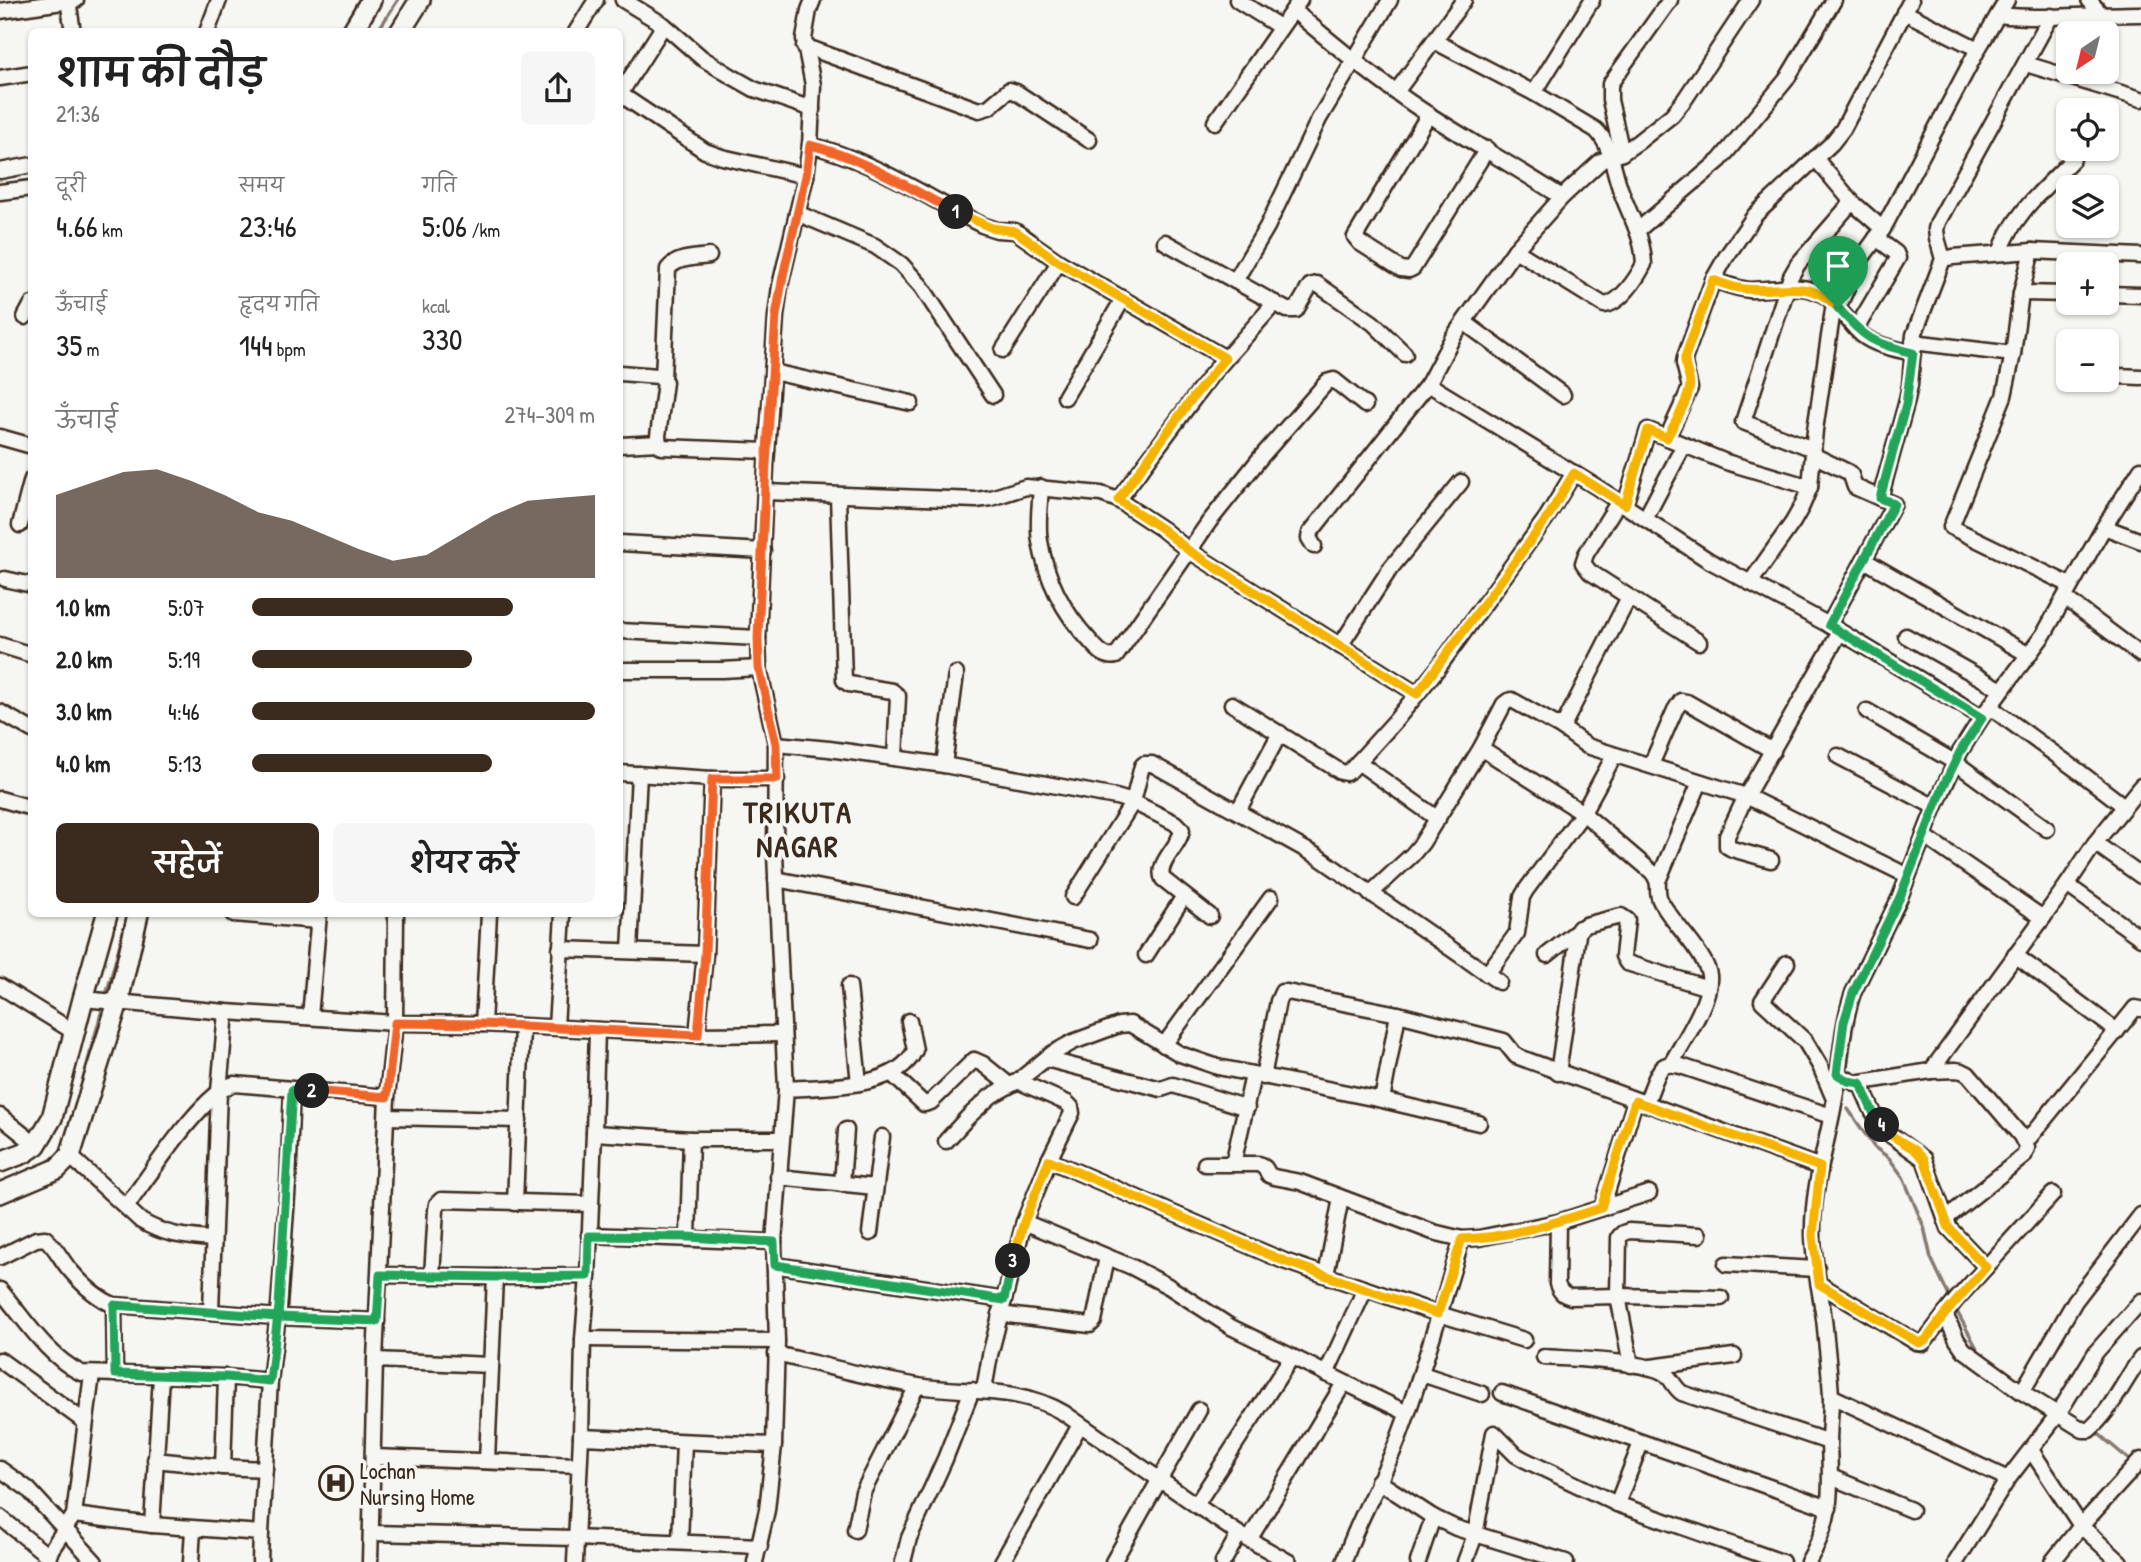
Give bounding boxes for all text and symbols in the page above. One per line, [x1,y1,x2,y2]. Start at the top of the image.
north arrow [2056,21,2119,84]
map controls [2056,21,2119,392]
text: शाम की दौड़ [56,46,265,98]
button: share [521,51,595,125]
text: 21:36 [56,98,100,129]
button: locate [2056,98,2119,161]
text: दूरी [56,172,86,198]
text: समय [239,172,284,198]
text: गति [422,172,457,198]
button: layers [2056,175,2119,238]
pin: 1 [939,194,974,230]
text: 1 [952,198,959,224]
text: 4.66 [56,206,98,246]
text: 23:46 [239,206,297,246]
text: 5:06 [422,206,467,246]
text: km [98,217,123,243]
text: /km [467,217,500,243]
pin [1808,236,1868,308]
icon: arrive [1819,247,1857,285]
button: + [2056,252,2119,315]
text: ऊँचाई [56,291,107,317]
text: हृदय गति [239,291,319,317]
text: kcal [422,293,450,319]
text: 330 [422,319,462,359]
text: 35 [56,325,82,365]
text: 144 [239,325,272,365]
button: − [2056,329,2119,392]
text: m [82,336,99,362]
text: bpm [272,336,306,362]
text: 274–309 m [505,399,595,430]
text: ऊँचाई [56,404,118,435]
text: 1.0 km [56,592,110,623]
text: 5:07 [168,592,205,623]
text: 2.0 km [56,644,112,675]
text: 5:19 [168,644,200,675]
text: 3.0 km [56,696,112,727]
text: 4:46 [168,696,200,727]
text: 4.0 km [56,748,110,779]
text: 5:13 [168,748,202,779]
district label: TRIKUTA NAGAR [742,792,853,866]
button: सहेजें [56,823,319,903]
button: शेयर करें [333,823,595,903]
pin: 2 [294,1074,330,1108]
text: 2 [307,1077,316,1103]
pin: 4 [1864,1108,1899,1142]
text: 4 [1878,1111,1885,1137]
pin: 3 [996,1244,1030,1278]
text: 3 [1008,1247,1017,1273]
place label: Lochan Nursing Home [360,1455,475,1512]
hospital icon: Lochan Nursing Home [317,1464,355,1502]

